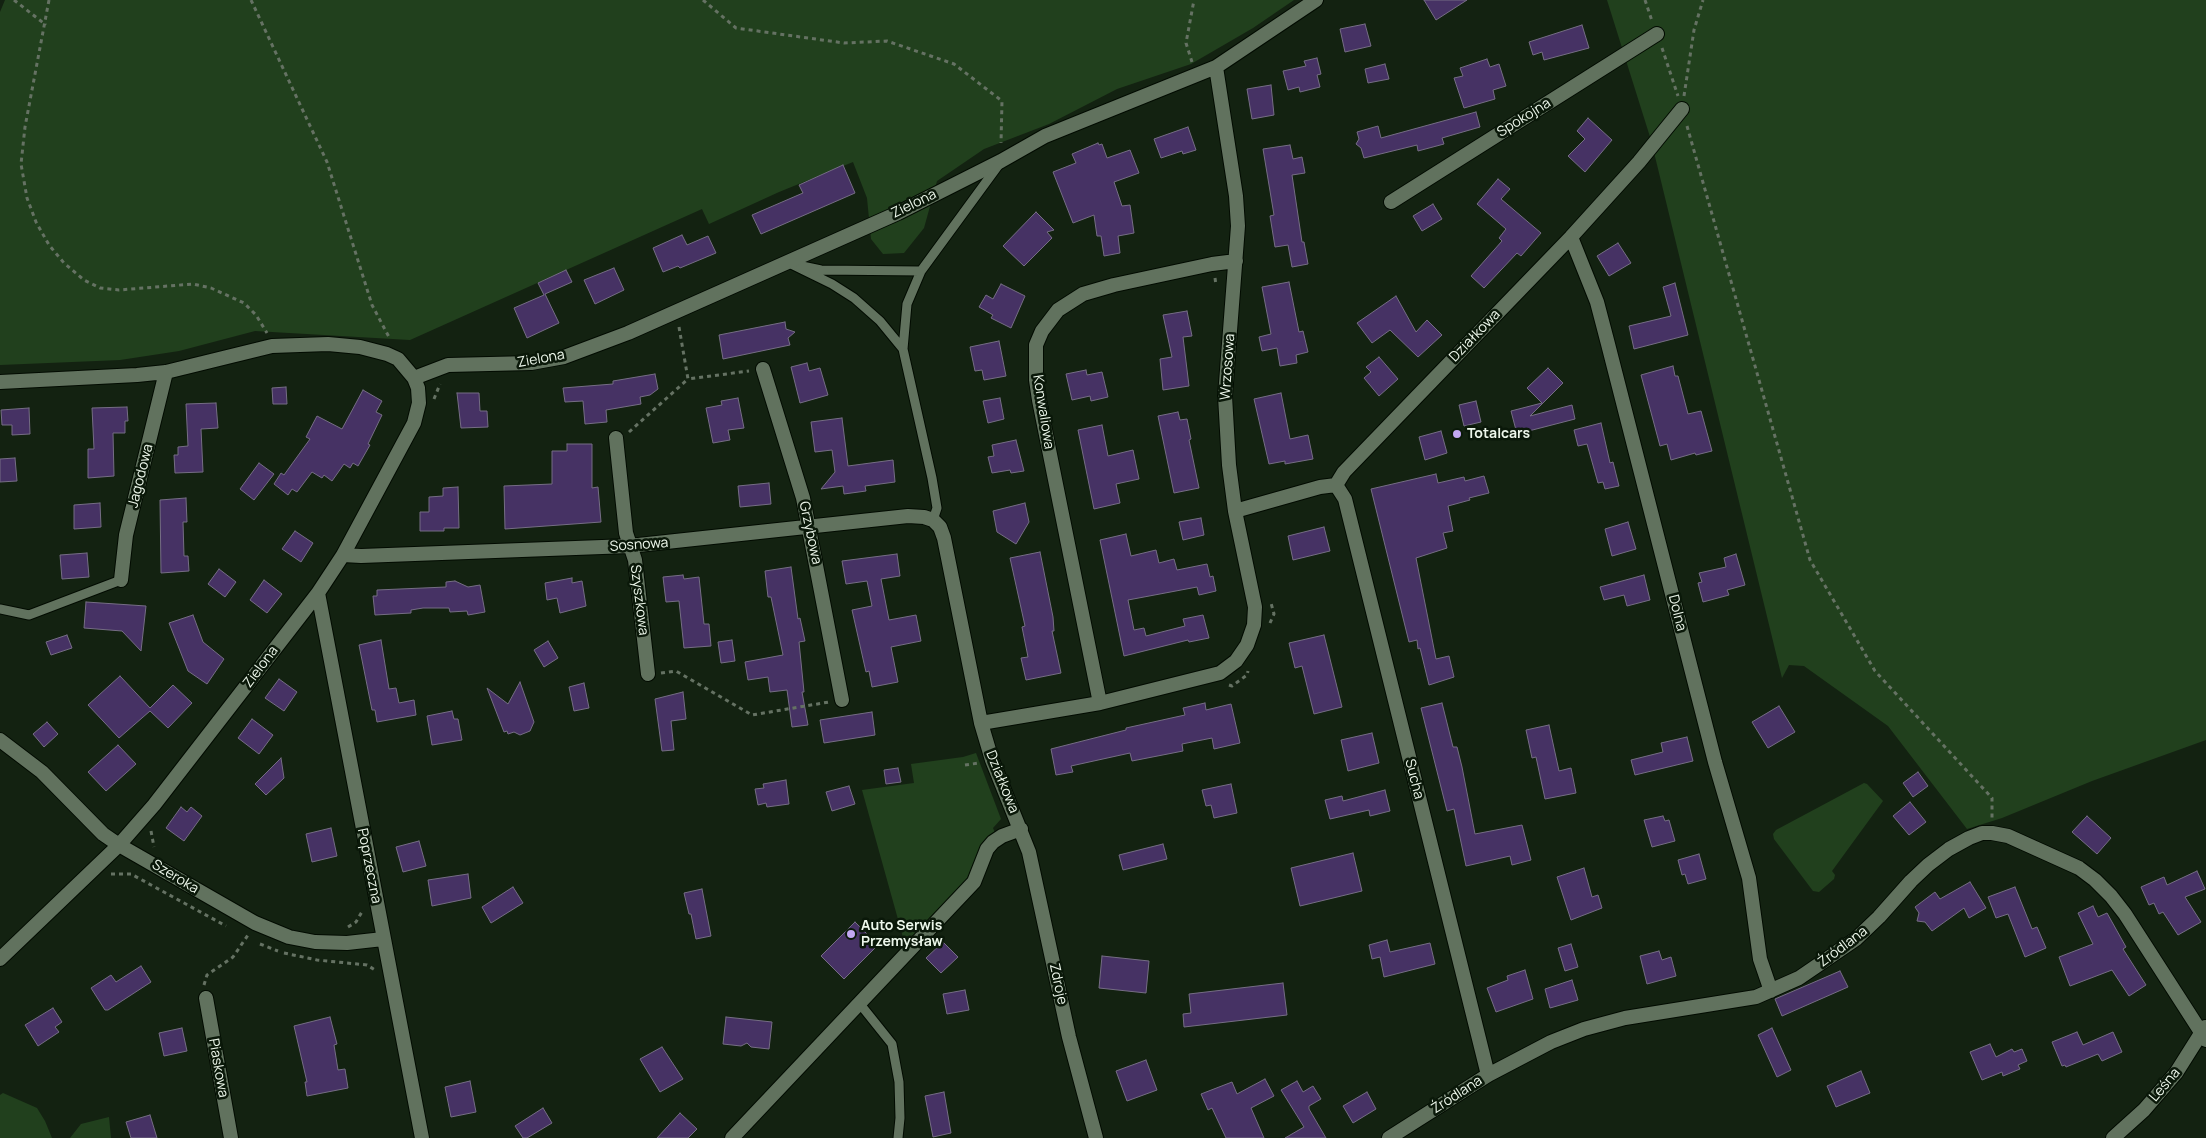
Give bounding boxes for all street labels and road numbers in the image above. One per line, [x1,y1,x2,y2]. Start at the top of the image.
street label: Spokojna [1494,95,1554,141]
street label: Zielona [889,186,939,222]
street label: Działkowa [1446,306,1504,366]
street label: Wrzosowa [1217,333,1239,401]
street label: Zielona [516,347,566,371]
street label: Konwaliowa [1029,374,1057,450]
street label: Jagodowa [125,442,157,510]
street label: Grzybowa [795,500,825,566]
street label: Sosnowa [609,535,669,555]
street label: Szyszkowa [626,564,652,636]
street label: Dolna [1664,593,1690,633]
street label: Zielona [240,643,282,691]
street label: Działkowa [982,748,1022,816]
street label: Sucha [1401,757,1427,801]
street label: Poprzeczna [353,827,385,905]
street label: Szeroka [149,857,201,897]
street label: Źródlana [1815,923,1871,971]
street label: Zdroje [1045,962,1071,1006]
street label: Piaskowa [205,1037,231,1099]
street label: Leśna [2146,1065,2184,1105]
street label: Źródlana [1428,1072,1486,1118]

